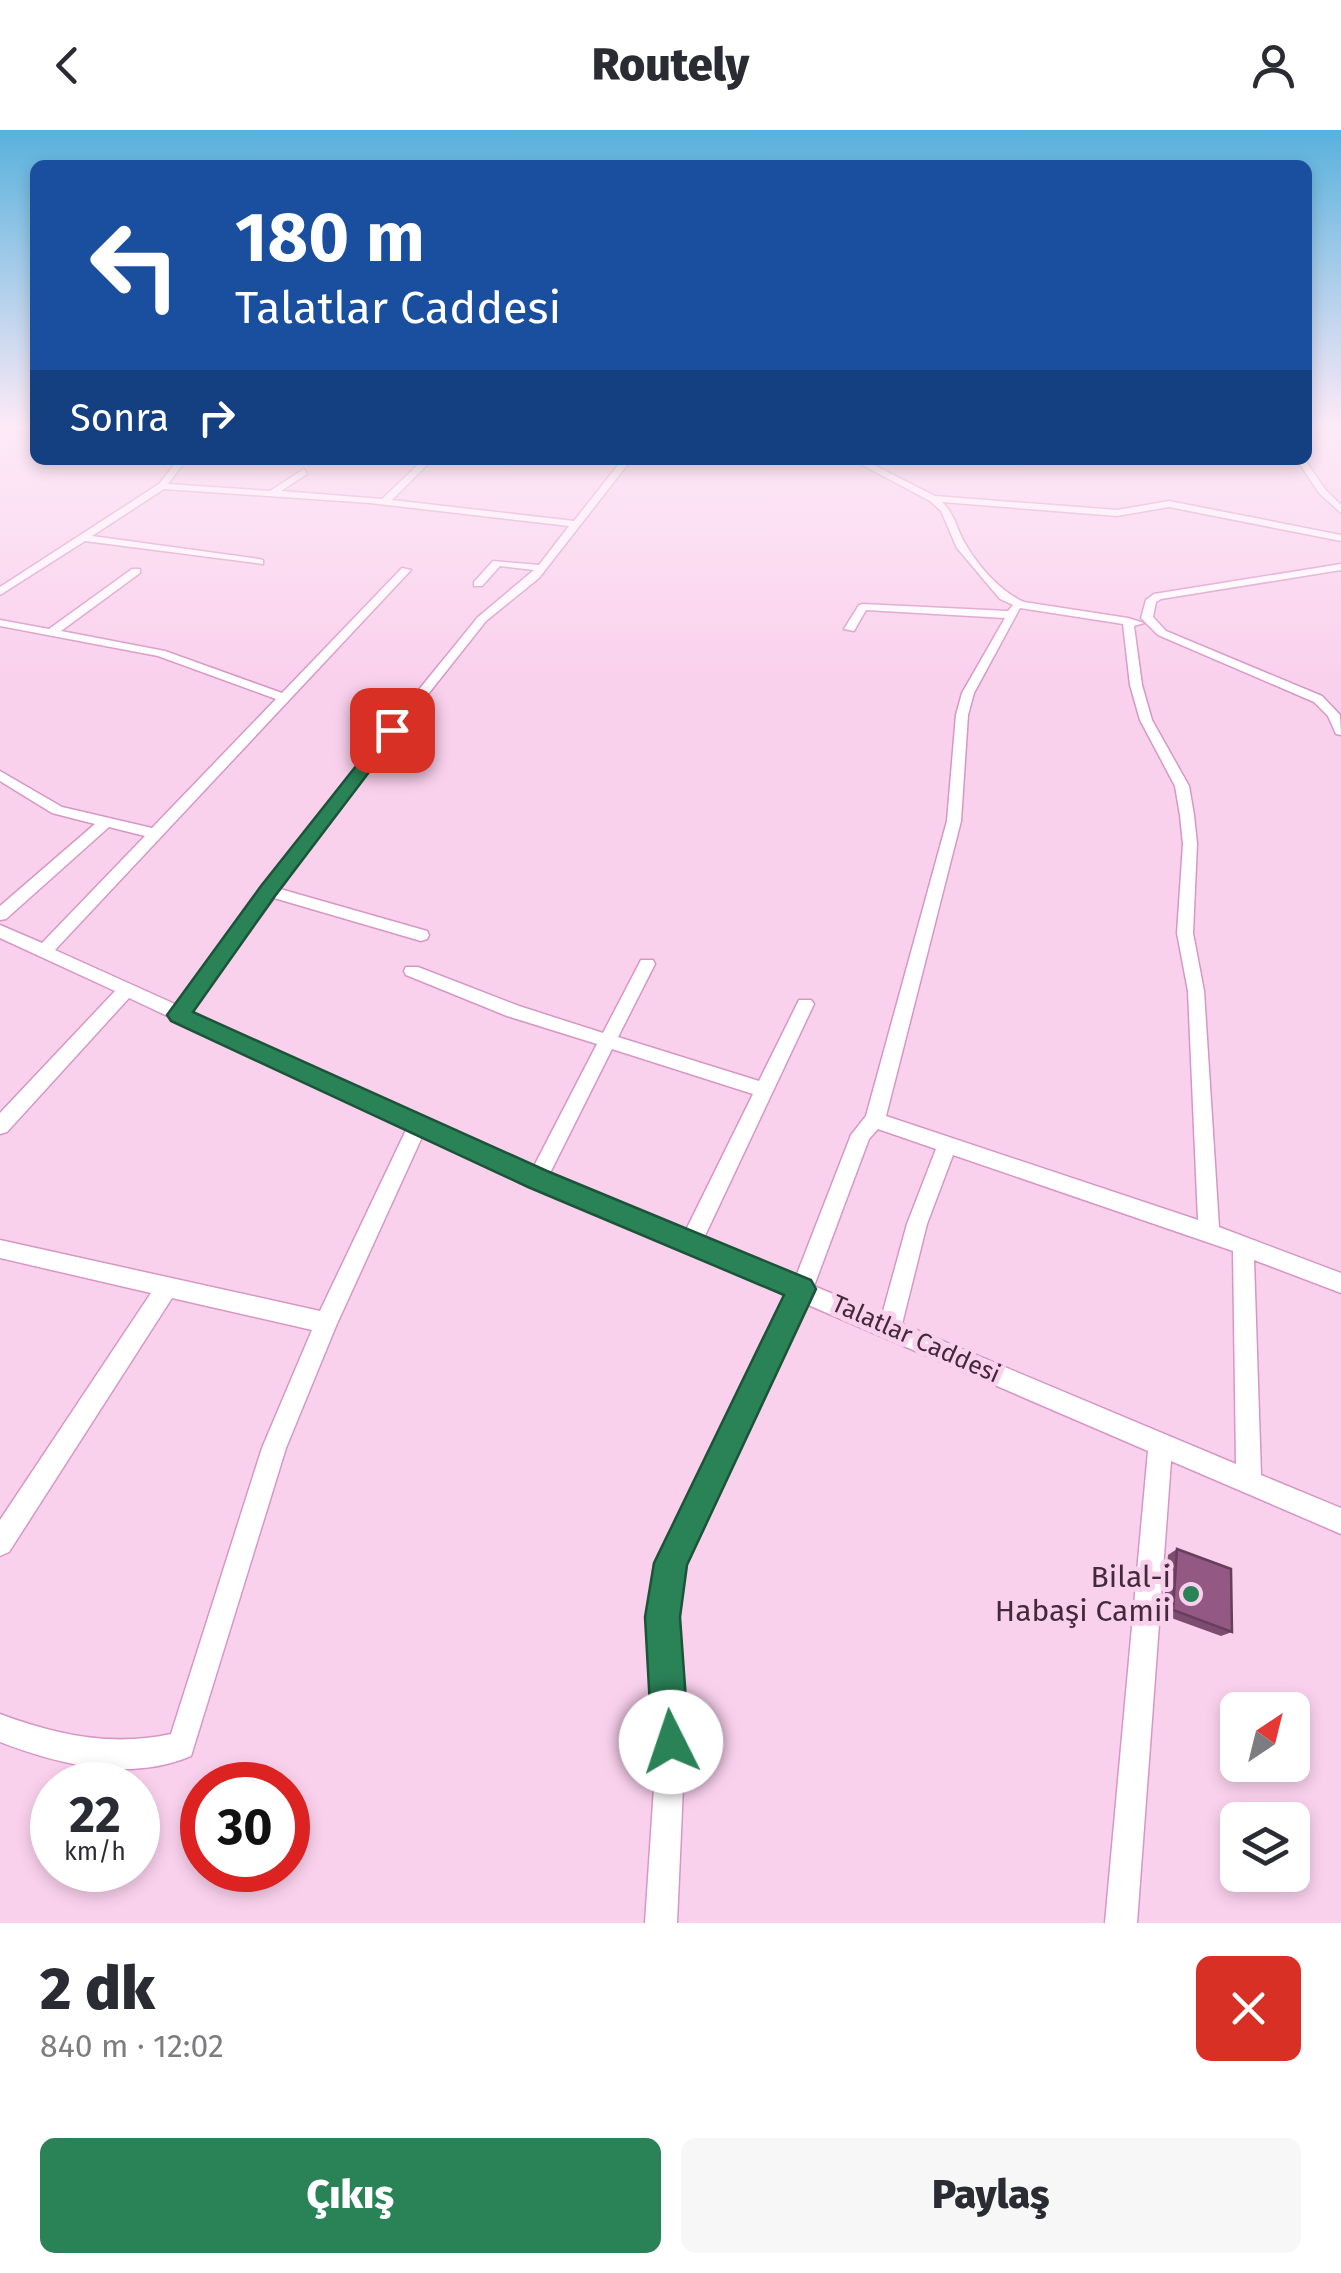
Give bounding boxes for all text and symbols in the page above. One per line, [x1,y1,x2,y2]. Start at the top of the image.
icon: back [40,38,95,93]
text: Routely [592,38,749,92]
icon: person [1246,38,1301,93]
text: 180 m [235,196,425,280]
icon: left [70,200,200,330]
text: Talatlar Caddesi [235,281,561,335]
icon: right [189,390,244,445]
text: Sonra [70,395,169,441]
pin [350,688,435,773]
icon: arrive [365,703,420,758]
street label: Talatlar Caddesi [827,1288,1005,1390]
place label: Bilal-i Habaşi Camii [995,1559,1171,1629]
marker: Bilal-i Habaşi Camii [1180,1583,1202,1605]
position arrow [619,1690,723,1794]
north arrow [1220,1692,1310,1782]
map controls [1220,1692,1310,1892]
speed limit sign: 30 [180,1762,310,1892]
text: 22 [69,1785,121,1845]
button: layers [1220,1802,1310,1892]
text: km/h [64,1837,126,1867]
text: 2 dk [40,1953,155,2025]
button: close [1196,1956,1301,2061]
text: 840 m · 12:02 [40,2027,224,2065]
button: Çıkış [40,2138,661,2253]
button: Paylaş [681,2138,1301,2253]

